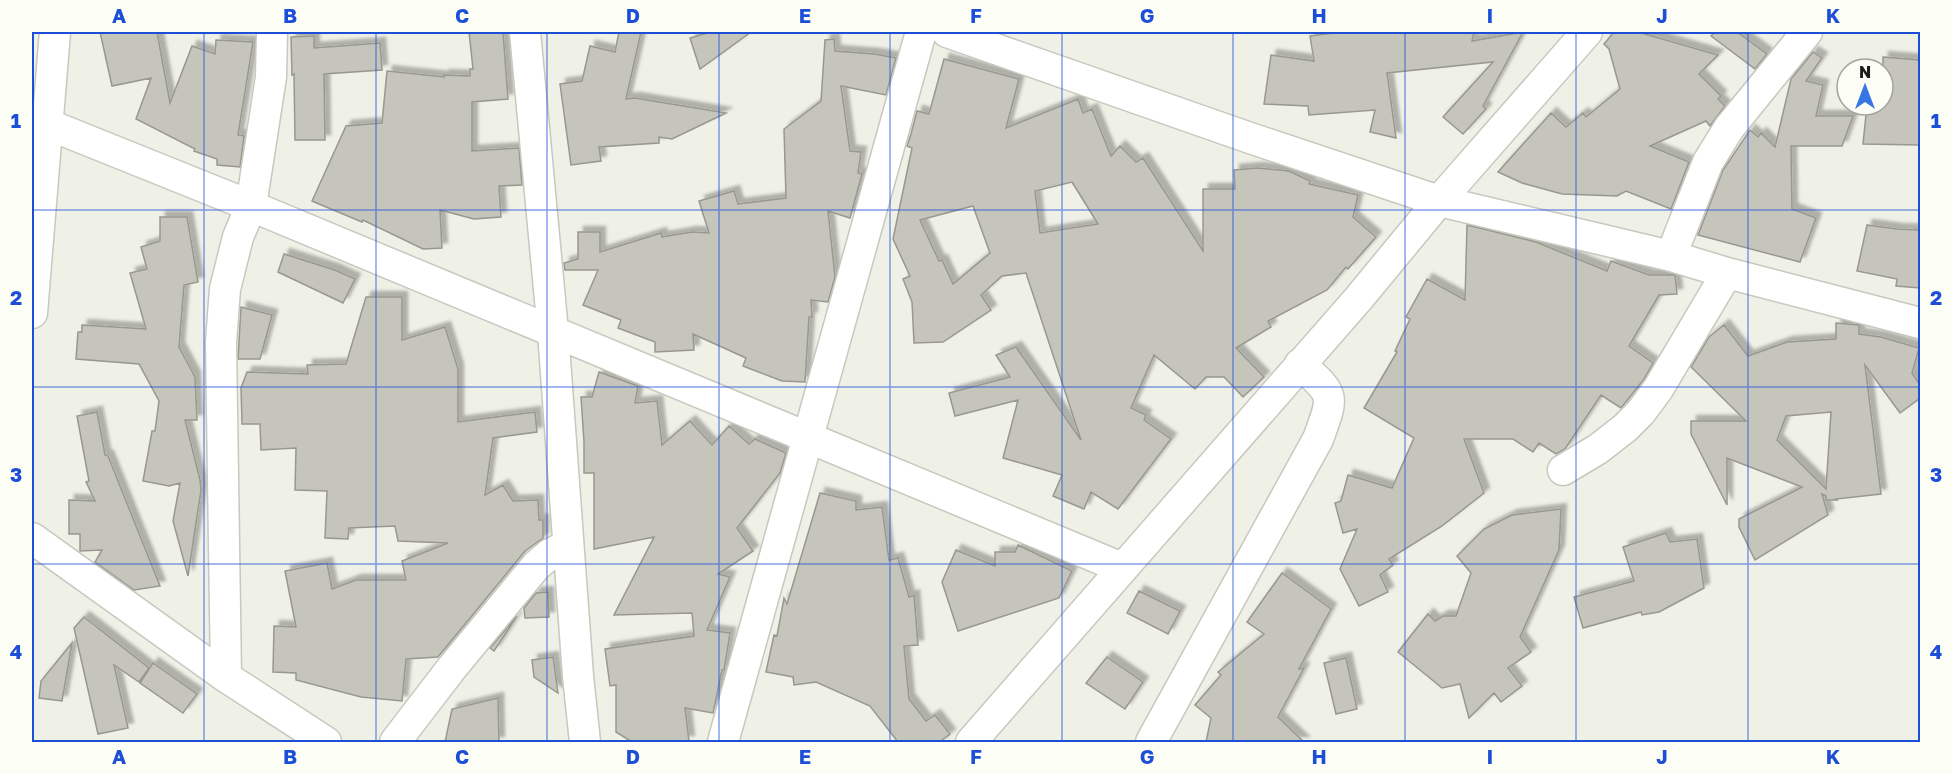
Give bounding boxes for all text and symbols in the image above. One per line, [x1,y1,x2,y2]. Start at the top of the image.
text: A [112,3,126,27]
text: B [283,3,297,27]
text: C [455,3,469,27]
text: D [626,3,640,27]
text: E [799,3,811,27]
text: F [970,3,982,27]
text: G [1140,3,1154,27]
text: H [1311,3,1327,27]
text: I [1487,3,1493,27]
text: J [1656,3,1668,27]
text: K [1826,3,1841,27]
north arrow [1835,57,1895,117]
text: N [1859,62,1871,82]
text: 1 [11,108,21,132]
text: 1 [1931,108,1941,132]
text: 2 [10,285,22,309]
text: 2 [1930,285,1942,309]
text: 3 [10,462,22,486]
text: 3 [1930,462,1942,486]
text: 4 [10,639,22,663]
text: 4 [1930,639,1942,663]
text: A [112,744,126,768]
text: B [283,744,297,768]
text: C [455,744,469,768]
text: D [626,744,640,768]
text: E [799,744,811,768]
text: F [970,744,982,768]
text: G [1140,744,1154,768]
text: H [1311,744,1327,768]
text: I [1487,744,1493,768]
text: J [1656,744,1668,768]
text: K [1826,744,1841,768]

